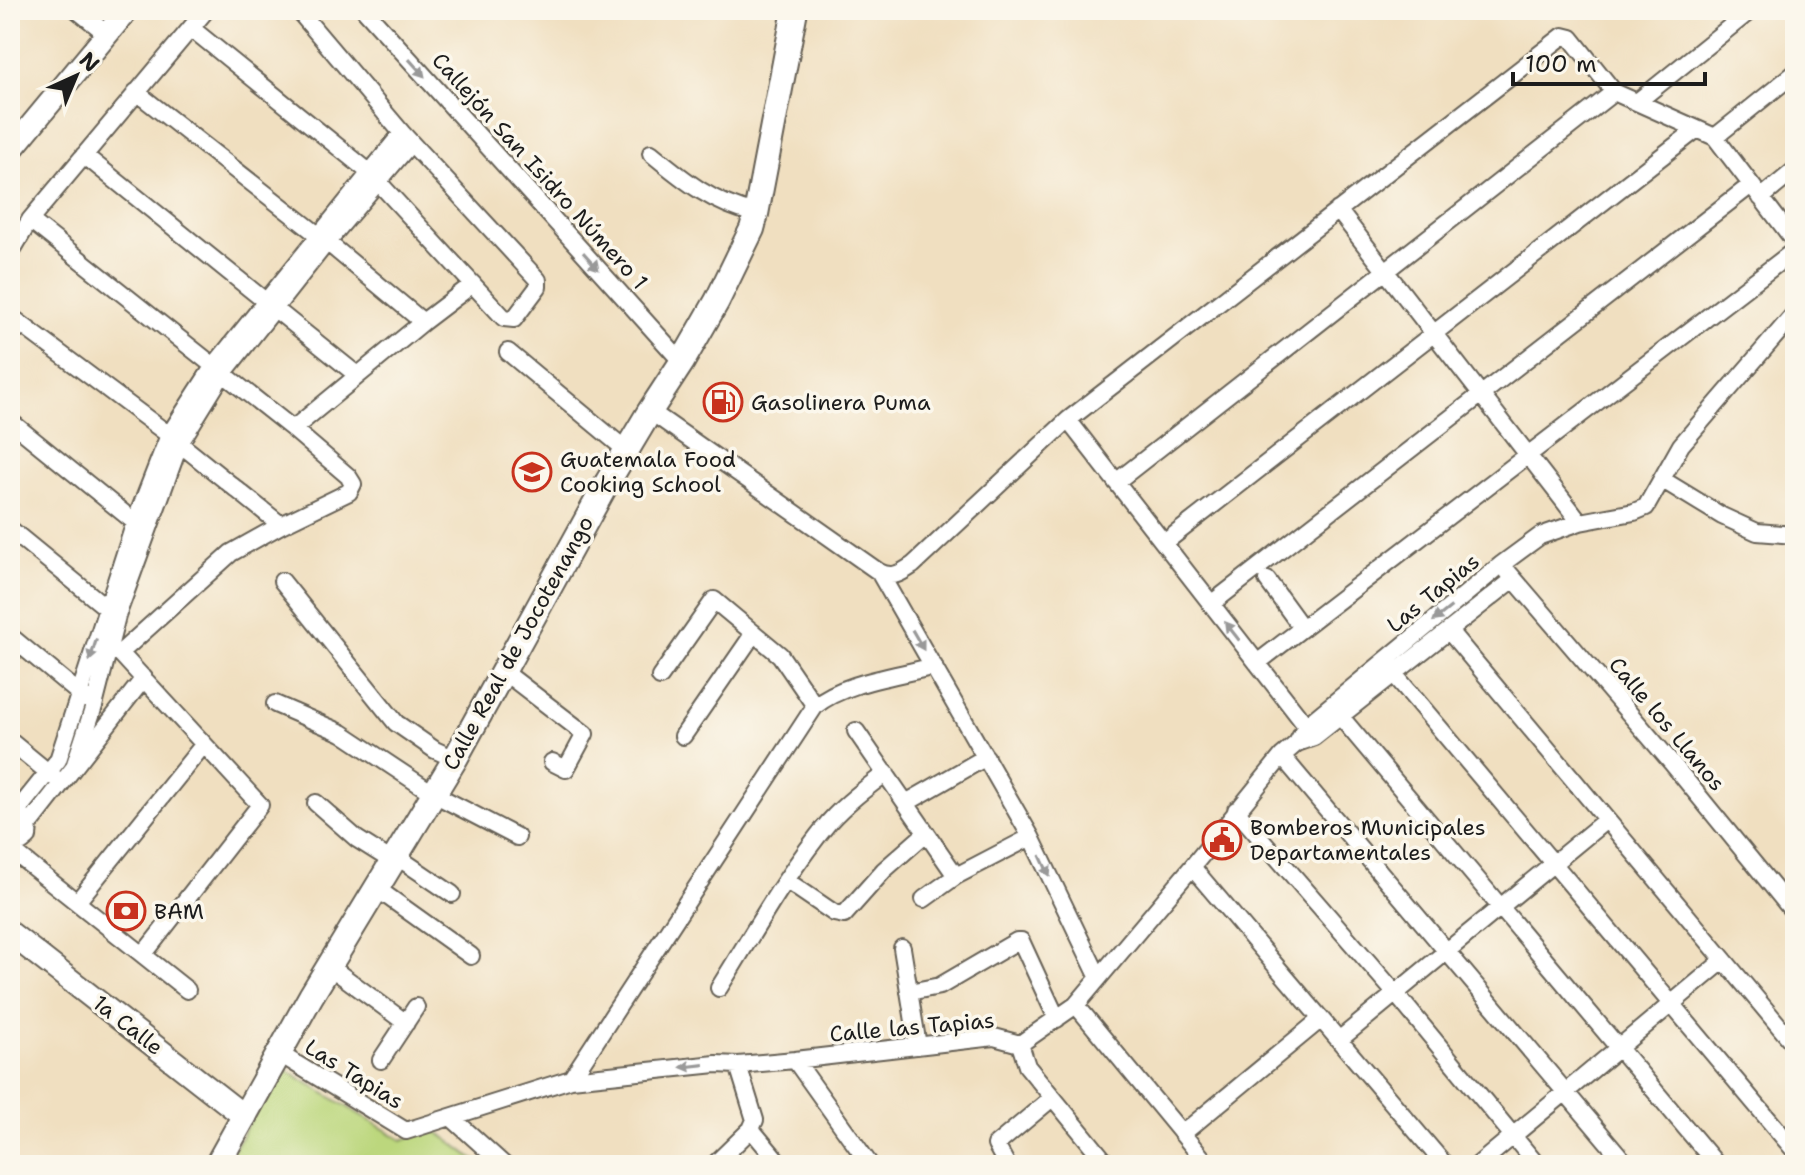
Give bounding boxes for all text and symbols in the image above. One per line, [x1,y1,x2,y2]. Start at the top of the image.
north arrow [36,36,116,116]
scale bar [1513,36,1705,86]
text: N [73,45,106,78]
street label: Callejón San Isidro Número 1 [426,46,654,296]
text: 100 m [1525,48,1597,80]
one-way arrow [408,58,426,77]
one-way arrow [582,252,600,271]
fuel station icon: Gasolinera Puma [702,381,744,423]
place label: Gasolinera Puma [751,388,931,417]
place label: Guatemala Food Cooking School [560,445,736,499]
school or university icon: Guatemala Food Cooking School [511,451,553,493]
street label: Calle Real de Jocotenango [436,511,600,775]
street label: Las Tapias [1381,547,1485,639]
one-way arrow [1432,605,1452,622]
one-way arrow [1224,621,1241,641]
one-way arrow [911,629,925,651]
one-way arrow [86,638,98,662]
street label: Calle los Llanos [1602,651,1732,797]
place label: Bomberos Municipales Departamentales [1250,813,1486,867]
public building icon: Bomberos Municipales Departamentales [1201,819,1243,861]
one-way arrow [1038,855,1052,878]
bank icon: BAM [105,890,147,932]
place label: BAM [154,897,204,926]
street label: 1a Calle [87,988,169,1062]
street label: Calle las Tapias [828,1005,996,1049]
street label: Las Tapias [299,1032,409,1116]
one-way arrow [679,1060,704,1073]

